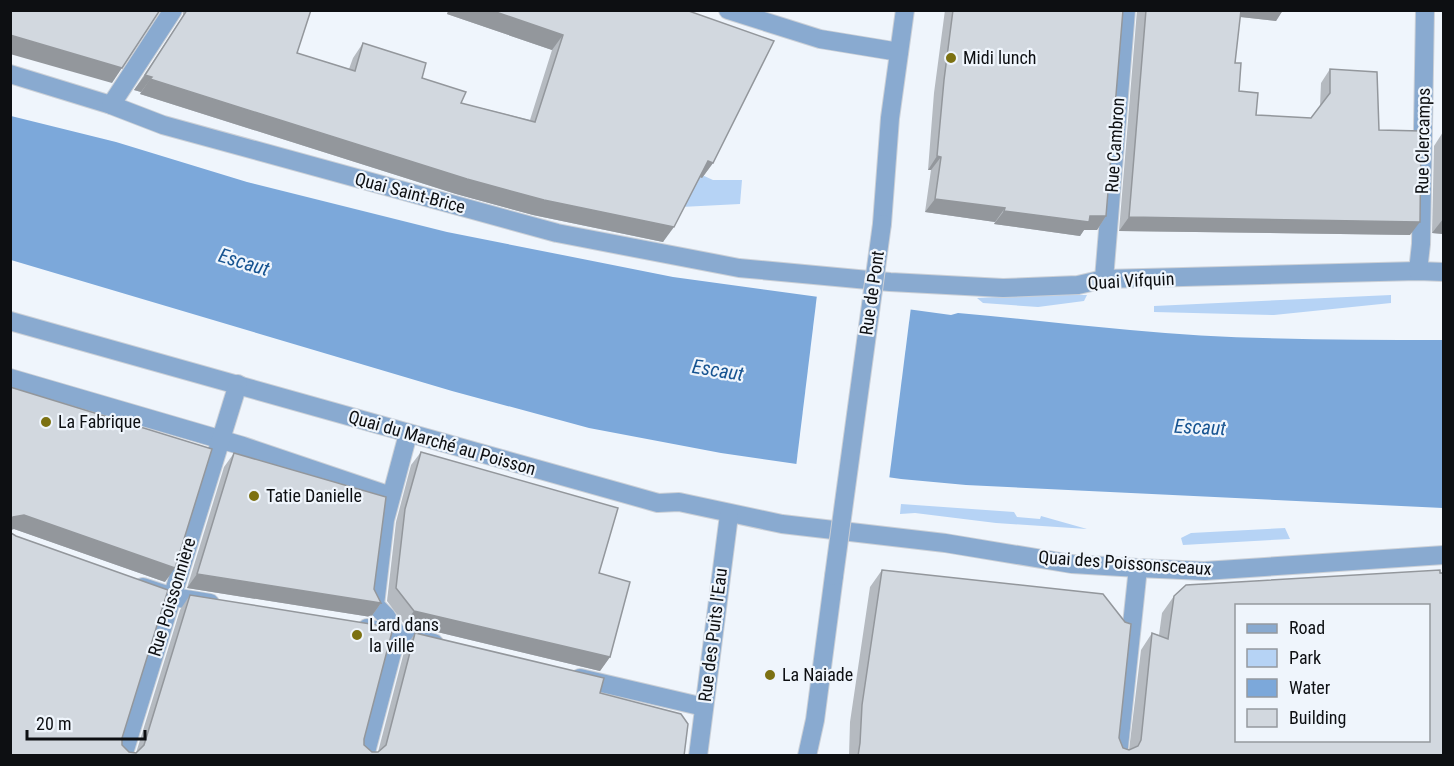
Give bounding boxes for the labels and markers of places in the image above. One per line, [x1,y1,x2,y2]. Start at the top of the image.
place label: Midi lunch [963,47,1036,68]
marker: Midi lunch [944,51,958,65]
place label: La Fabrique [58,411,141,432]
marker: La Fabrique [39,415,53,429]
place label: Tatie Danielle [266,485,362,506]
marker: Tatie Danielle [247,489,261,503]
place label: Lard dans la ville [369,614,439,656]
marker: Lard dans la ville [350,628,364,642]
place label: La Naiade [782,664,853,685]
marker: La Naiade [763,668,777,682]

